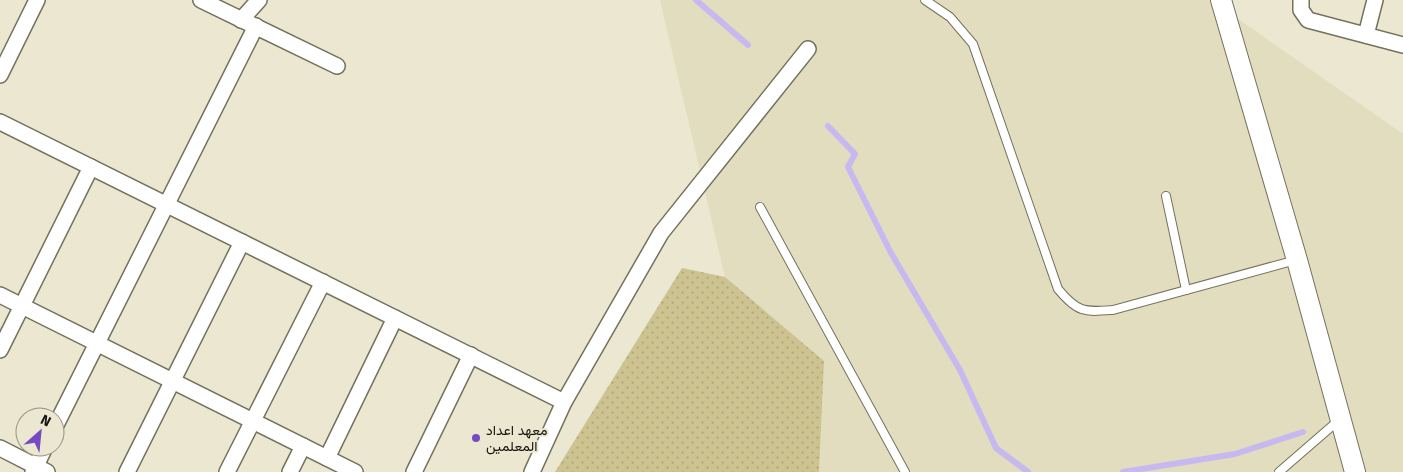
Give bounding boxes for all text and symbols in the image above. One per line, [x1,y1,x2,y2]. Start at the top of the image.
north arrow [15,407,65,457]
text: N [38,411,54,431]
place label: معهد اعداد المعلمين [486,422,548,455]
marker: معهد اعداد المعلمين [470,432,482,444]

